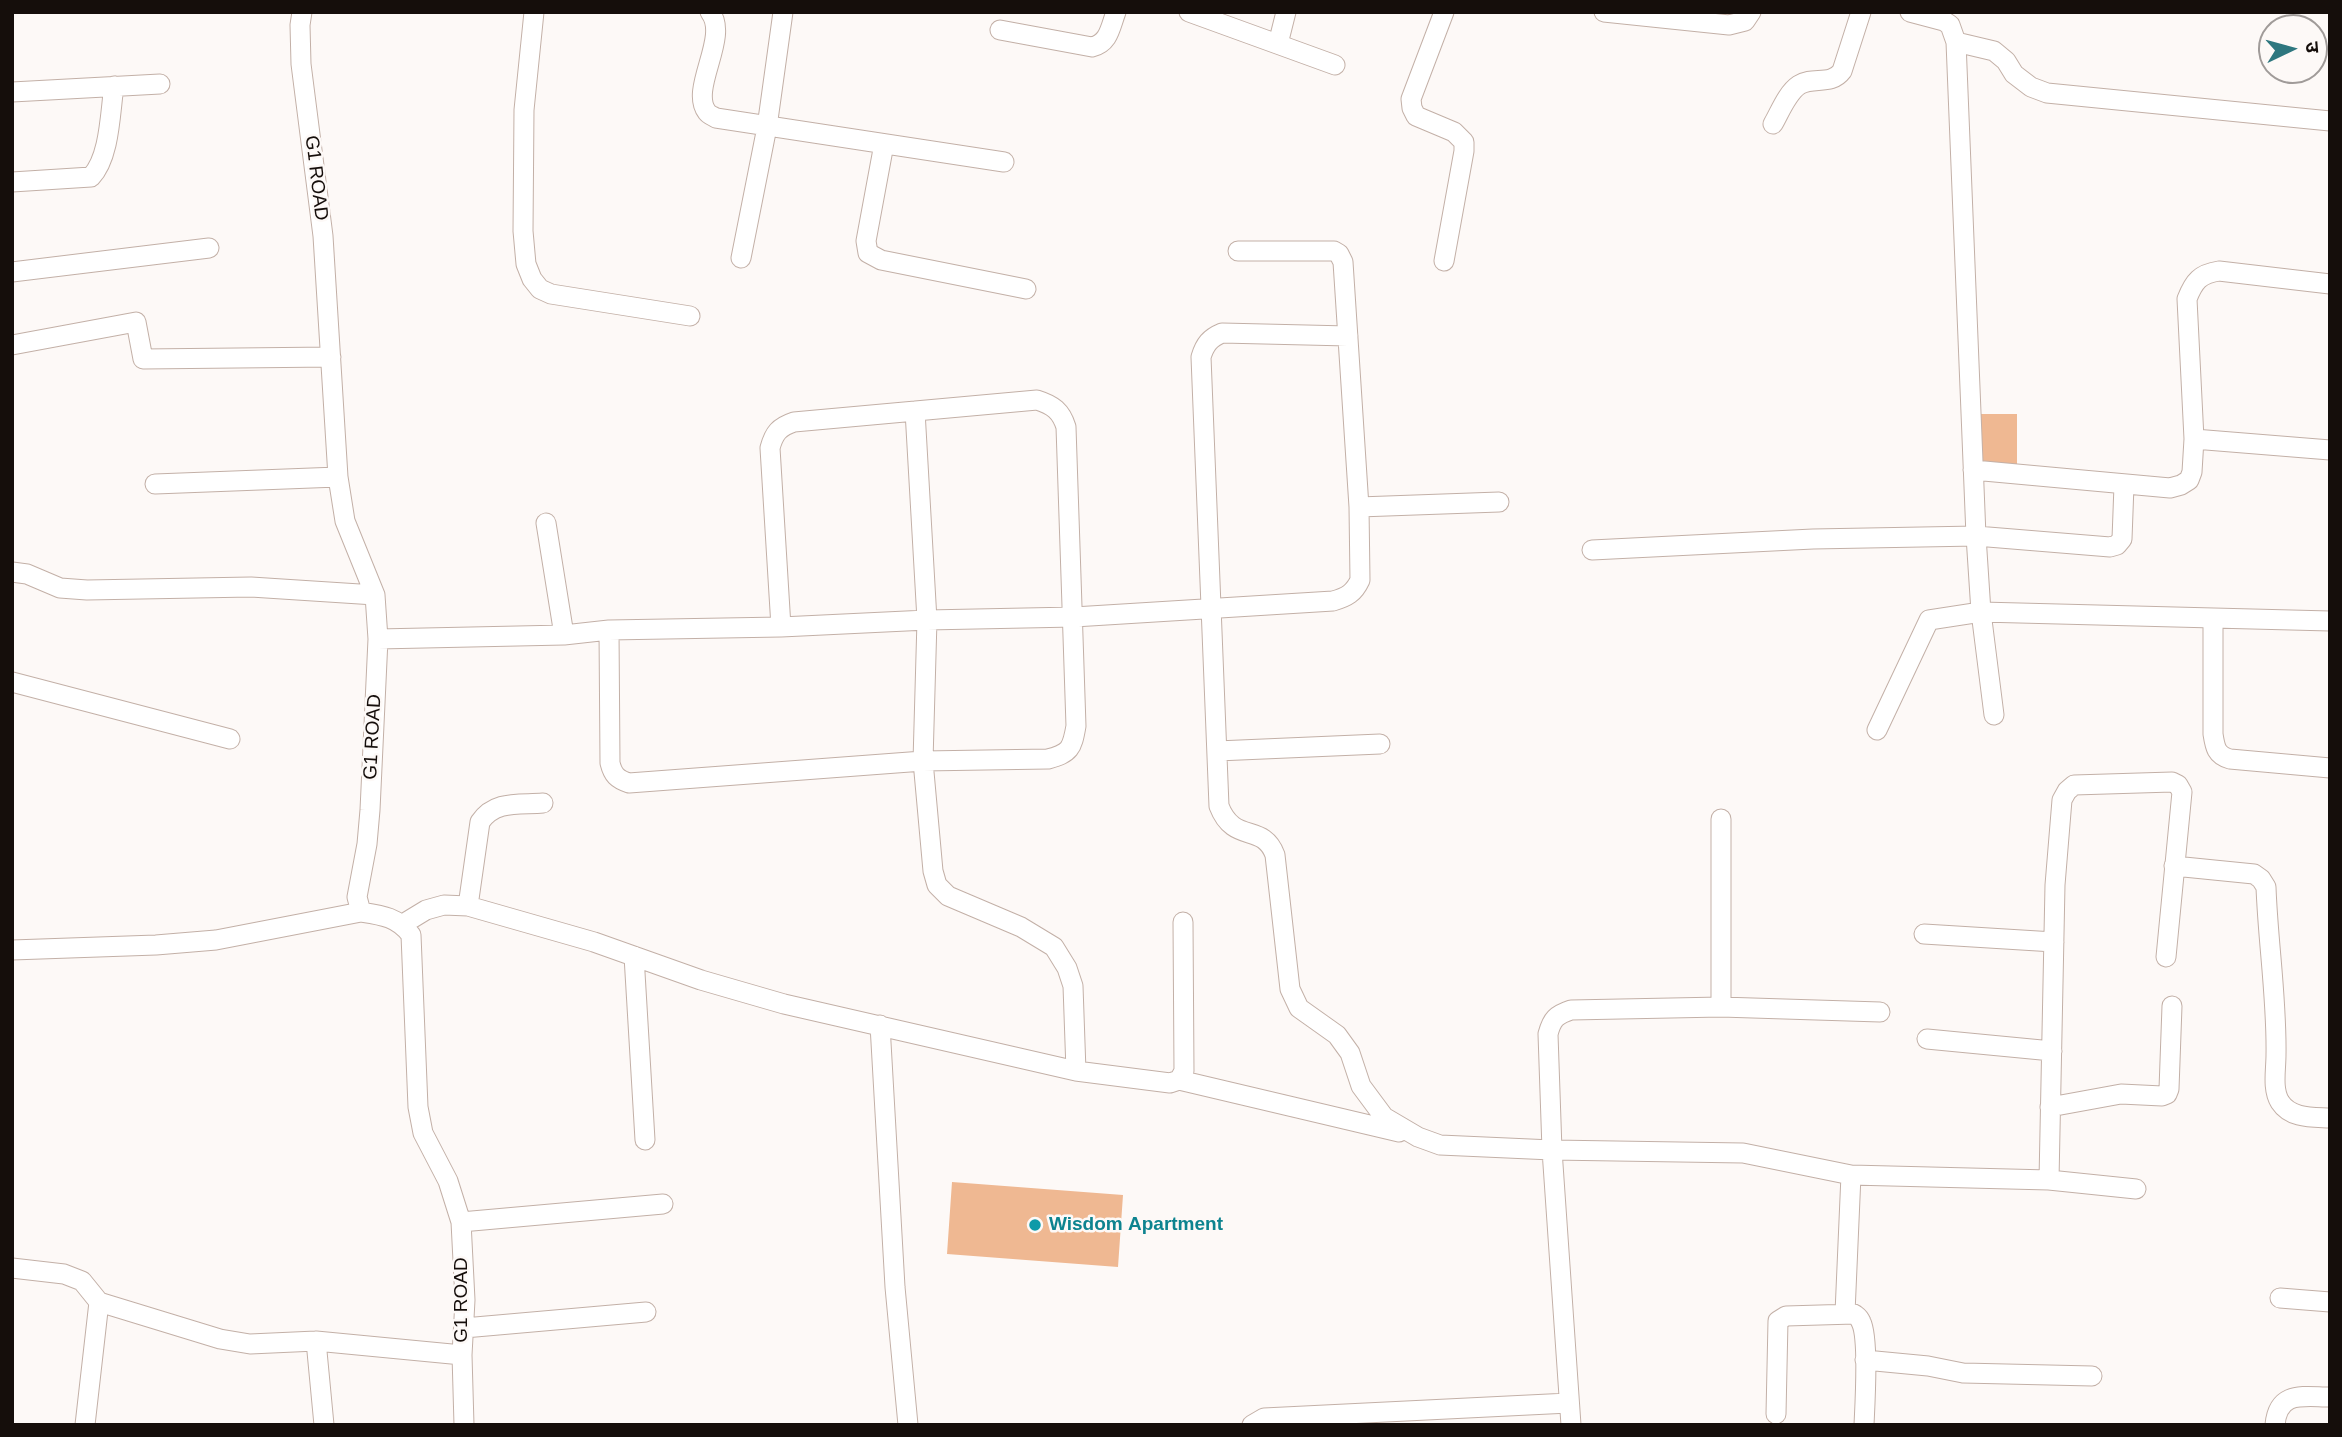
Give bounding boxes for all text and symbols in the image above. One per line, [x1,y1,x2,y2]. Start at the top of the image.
north arrow [2258,14,2328,84]
text: उ [2301,41,2323,54]
street label: G1 ROAD [299,134,333,222]
street label: G1 ROAD [359,694,387,780]
place label: Wisdom Apartment [1049,1214,1223,1236]
marker: Wisdom Apartment [1027,1217,1043,1233]
street label: G1 ROAD [451,1257,473,1343]

